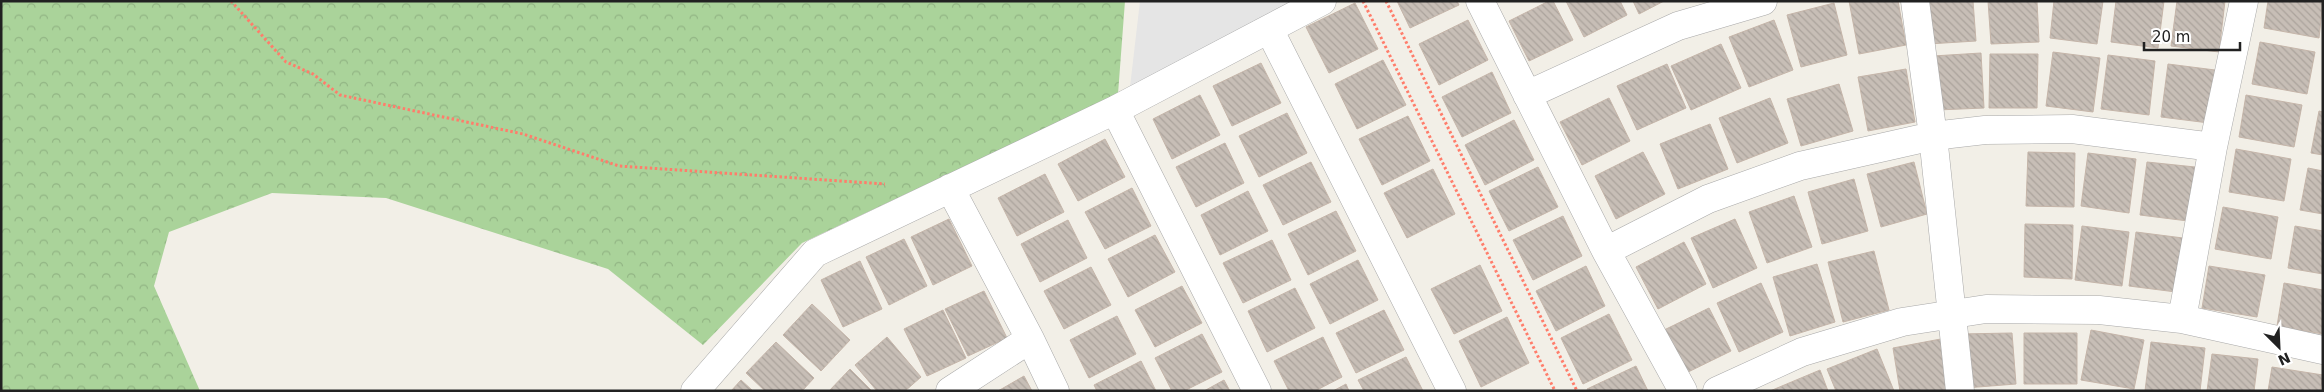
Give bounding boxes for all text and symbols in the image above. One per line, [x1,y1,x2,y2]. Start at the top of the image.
scale bar [2144,20,2240,52]
text: 20 m [2152,28,2190,46]
north arrow [2254,322,2304,372]
text: N [2276,349,2293,369]

